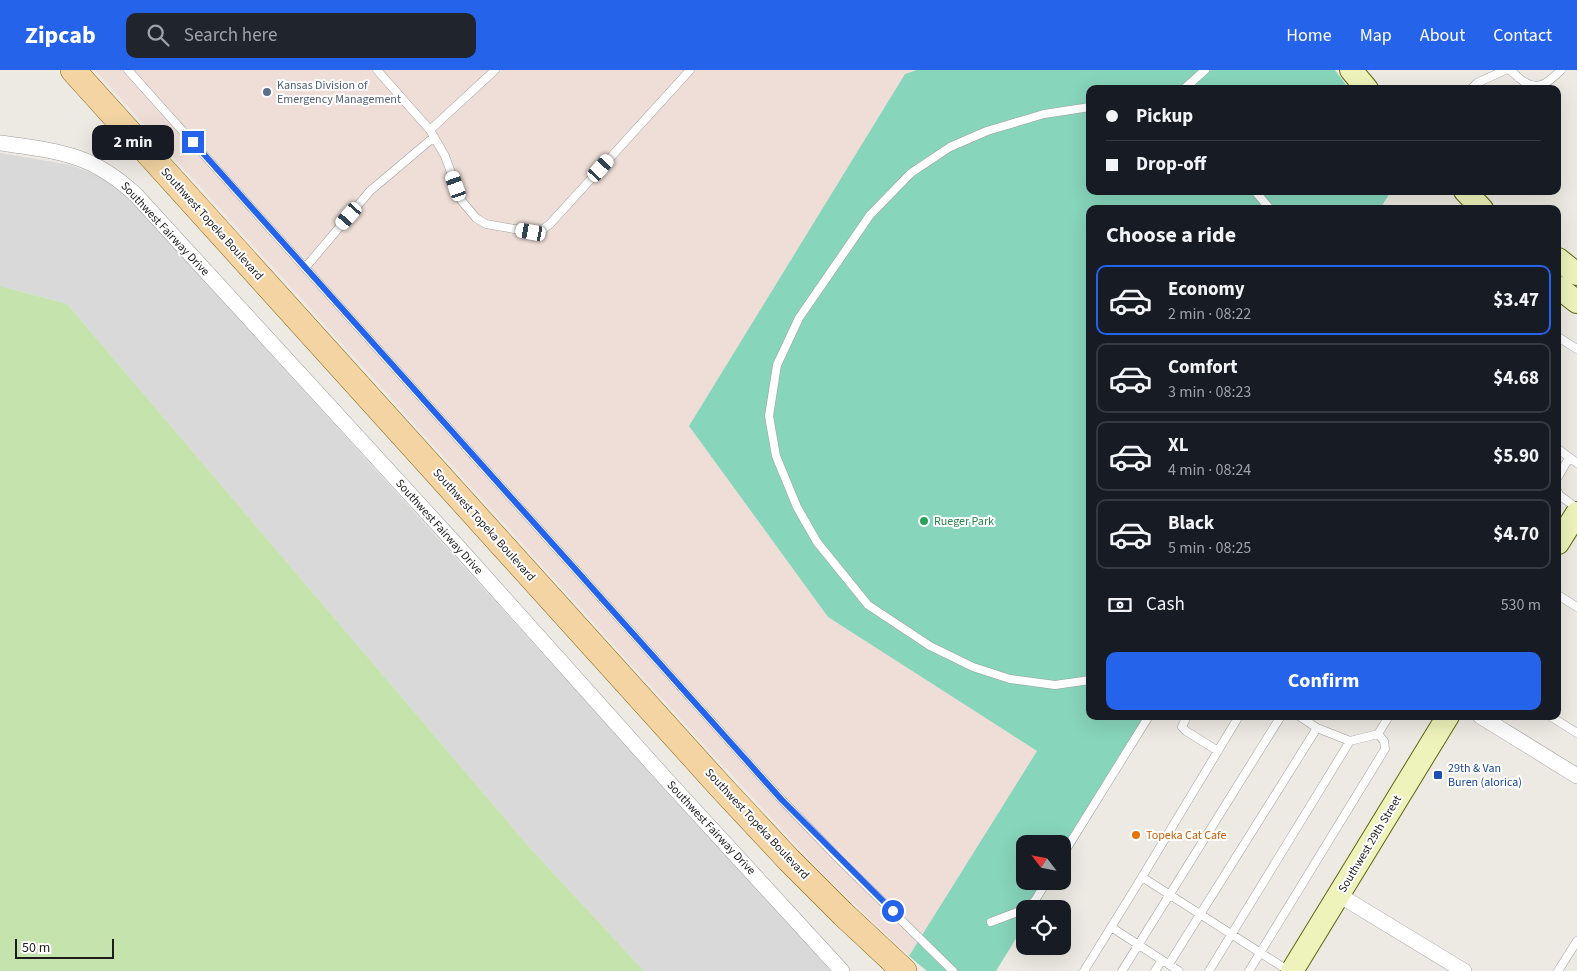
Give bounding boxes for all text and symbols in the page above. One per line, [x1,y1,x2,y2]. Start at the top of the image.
search box [126,13,476,58]
text: Zipcab [25,18,96,53]
icon: search [144,21,172,49]
text: Search here [184,22,277,49]
text: Home [1286,23,1332,48]
text: Map [1360,23,1392,48]
text: About [1420,23,1465,48]
text: Contact [1493,23,1552,48]
place label: Kansas Division of Emergency Management [277,77,401,108]
marker: Kansas Division of Emergency Management [261,86,273,98]
text: Pickup [1136,103,1193,130]
callout: 2 min [93,124,176,160]
text: 2 min [114,131,152,153]
route end [182,131,204,153]
text: Drop-off [1136,151,1206,178]
car [585,152,616,184]
street label: Southwest Topeka Boulevard [157,164,267,284]
car [444,169,467,203]
street label: Southwest Fairway Drive [117,178,213,280]
car [333,200,364,232]
text: Choose a ride [1106,219,1236,251]
car [514,222,547,242]
text: Economy [1168,276,1245,303]
icon: car [1108,278,1153,323]
text: $3.47 [1493,287,1539,314]
text: 2 min · 08:22 [1168,303,1251,325]
text: Comfort [1168,354,1238,381]
icon: car [1108,356,1153,401]
text: $4.68 [1493,365,1539,392]
text: 3 min · 08:23 [1168,381,1251,403]
text: XL [1168,432,1189,459]
icon: car [1108,434,1153,479]
text: $5.90 [1493,443,1539,470]
text: 4 min · 08:24 [1168,459,1251,481]
street label: Southwest Topeka Boulevard [429,465,539,585]
street label: Southwest Fairway Drive [391,475,487,579]
text: Black [1168,510,1214,537]
icon: car [1108,512,1153,557]
place label: Rueger Park [934,513,994,530]
marker: Rueger Park [918,515,930,527]
text: $4.70 [1493,521,1539,548]
text: 5 min · 08:25 [1168,537,1251,559]
icon: cash [1106,591,1134,619]
text: Cash [1146,591,1185,618]
text: 530 m [1501,594,1541,616]
button: Confirm [1106,652,1541,710]
place label: 29th & Van Buren (alorica) [1448,760,1522,791]
street label: Southwest Topeka Boulevard [701,765,813,883]
marker: 29th & Van Buren (alorica) [1432,769,1444,781]
street label: Southwest Fairway Drive [663,777,759,879]
street label: Southwest 29th Street [1334,792,1406,896]
place label: Topeka Cat Cafe [1146,827,1226,844]
marker: Topeka Cat Cafe [1130,829,1142,841]
north arrow [1016,835,1071,890]
map controls [1016,835,1071,955]
route start [882,900,904,922]
button: locate [1016,900,1071,955]
scale bar [15,936,114,959]
text: 50 m [22,938,50,958]

